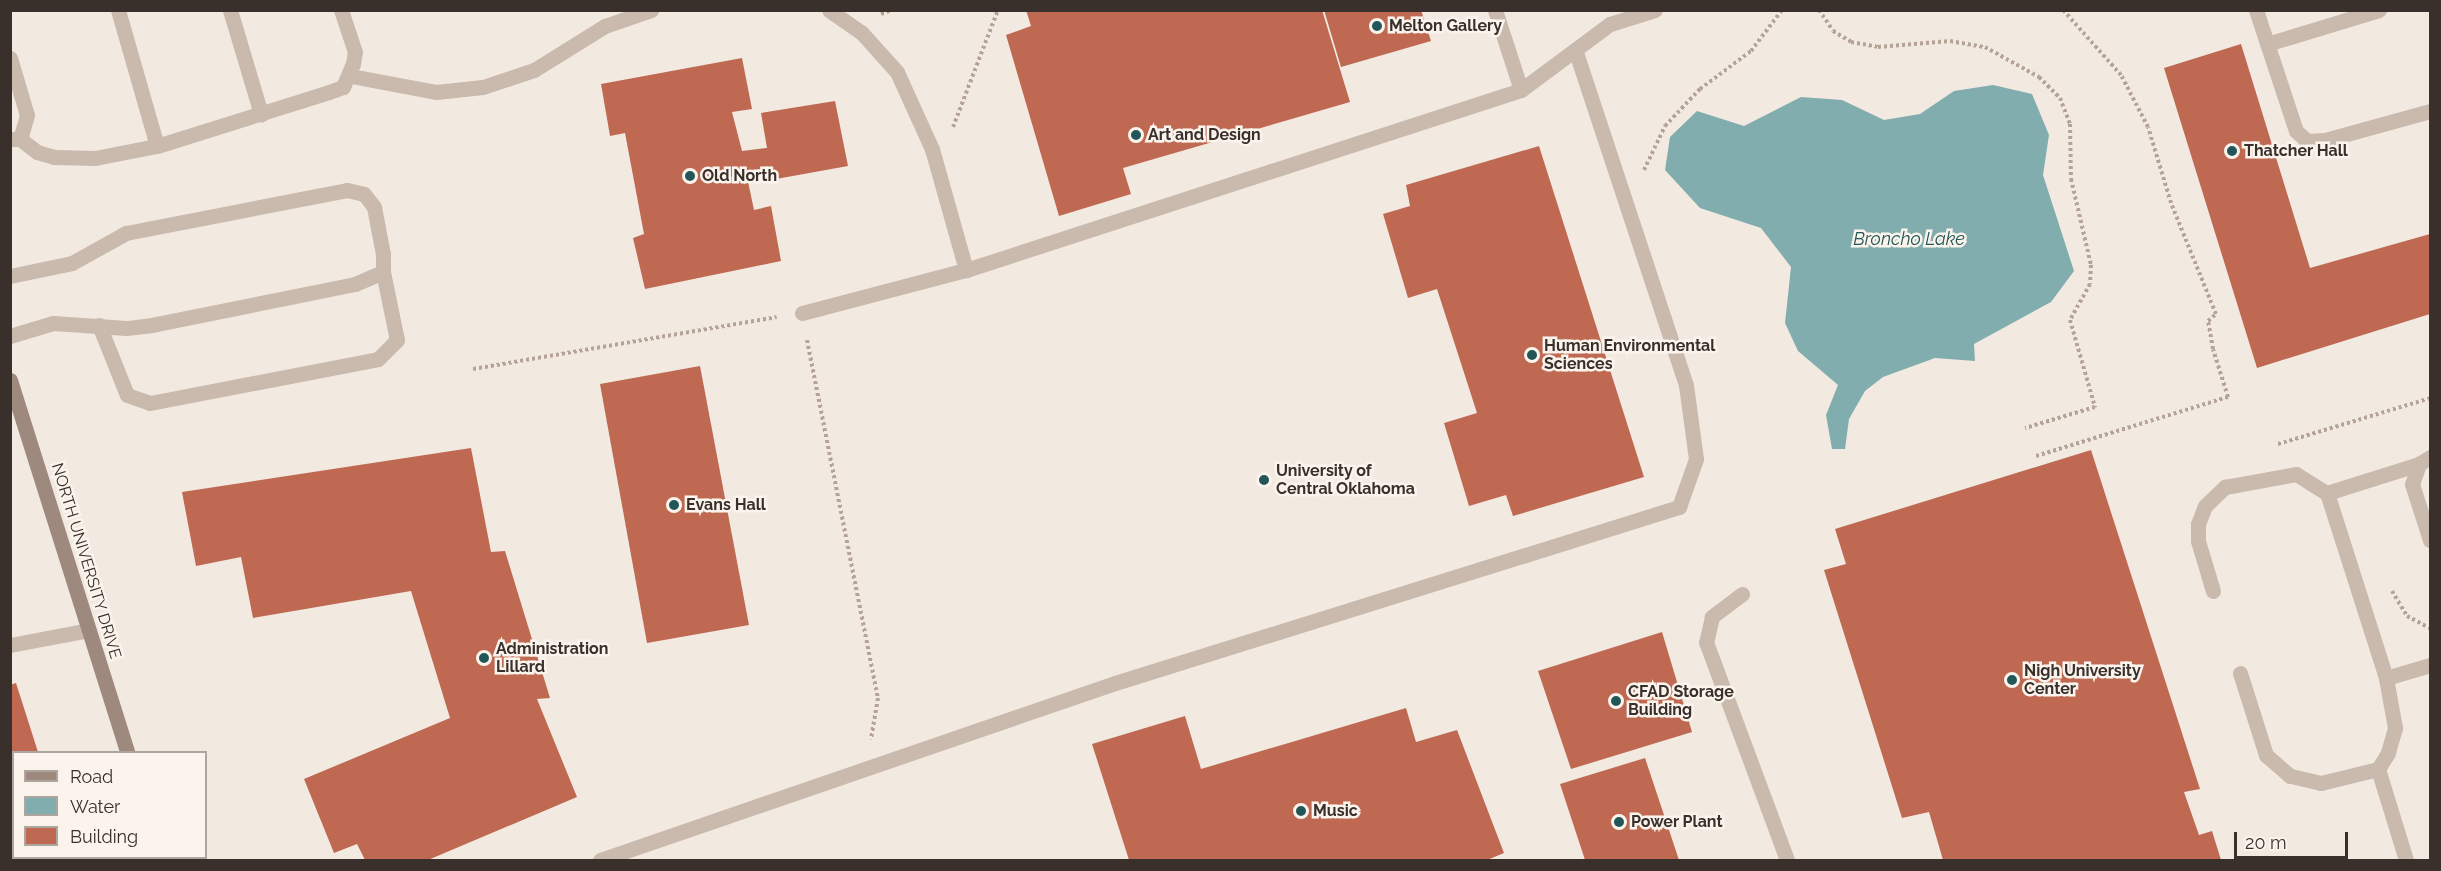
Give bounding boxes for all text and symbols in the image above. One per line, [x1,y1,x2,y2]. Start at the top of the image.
place label: Melton Gallery [1389,16,1502,36]
marker: Melton Gallery [1370,19,1384,33]
place label: Art and Design [1148,125,1261,145]
marker: Art and Design [1129,128,1143,142]
place label: Thatcher Hall [2244,141,2348,161]
marker: Thatcher Hall [2225,144,2239,158]
place label: Old North [702,166,777,186]
marker: Old North [683,169,697,183]
water label: Broncho Lake [1853,228,1965,250]
place label: Human Environmental Sciences [1544,336,1715,374]
marker: Human Environmental Sciences [1525,348,1539,362]
street label: NORTH UNIVERSITY DRIVE [47,461,125,661]
place label: University of Central Oklahoma [1276,461,1415,499]
marker: University of Central Oklahoma [1257,473,1271,487]
place label: Evans Hall [686,495,766,515]
marker: Evans Hall [667,498,681,512]
place label: Administration Lillard [496,639,608,677]
marker: Administration Lillard [477,651,491,665]
place label: Nigh University Center [2024,661,2141,699]
marker: Nigh University Center [2005,673,2019,687]
place label: CFAD Storage Building [1628,682,1734,720]
marker: CFAD Storage Building [1609,694,1623,708]
legend [12,751,207,859]
text: Road [70,766,113,787]
text: Water [70,796,120,817]
place label: Music [1313,801,1358,821]
marker: Music [1294,804,1308,818]
place label: Power Plant [1631,812,1723,832]
marker: Power Plant [1612,815,1626,829]
scale bar [2237,820,2351,858]
text: Building [70,826,138,847]
text: 20 m [2245,832,2287,853]

